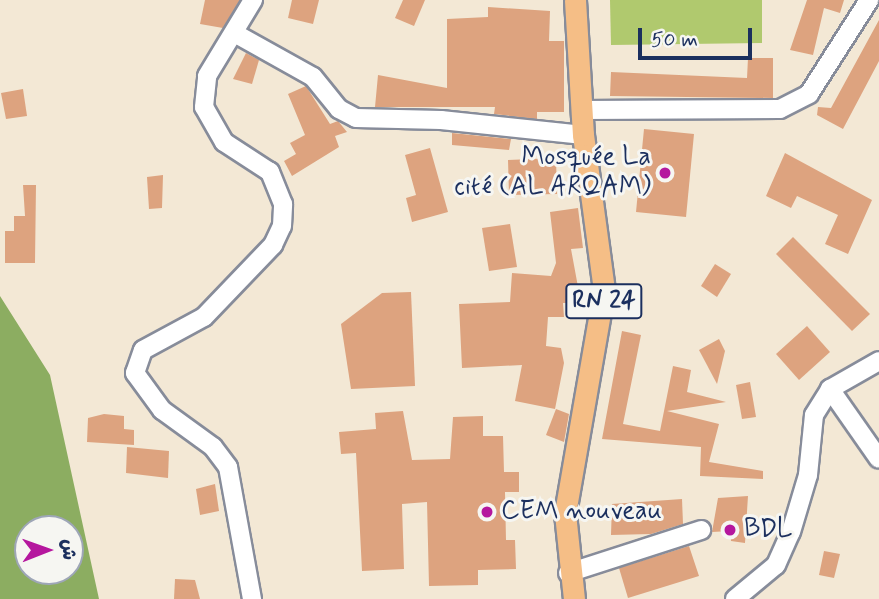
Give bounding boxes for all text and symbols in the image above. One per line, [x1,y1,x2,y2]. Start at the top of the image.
scale bar [641,14,755,58]
text: 50 m [651,26,698,54]
place label: Mosquée La cité (AL ARQAM) [456,142,651,204]
marker: Mosquée La cité (AL ARQAM) [657,165,673,181]
road number: RN 24 [564,280,644,322]
place label: CEM nouveau [501,496,646,528]
marker: CEM nouveau [479,504,495,520]
place label: BDL [744,514,793,546]
north arrow [14,515,84,585]
marker: BDL [722,522,738,538]
text: ش [56,539,81,560]

